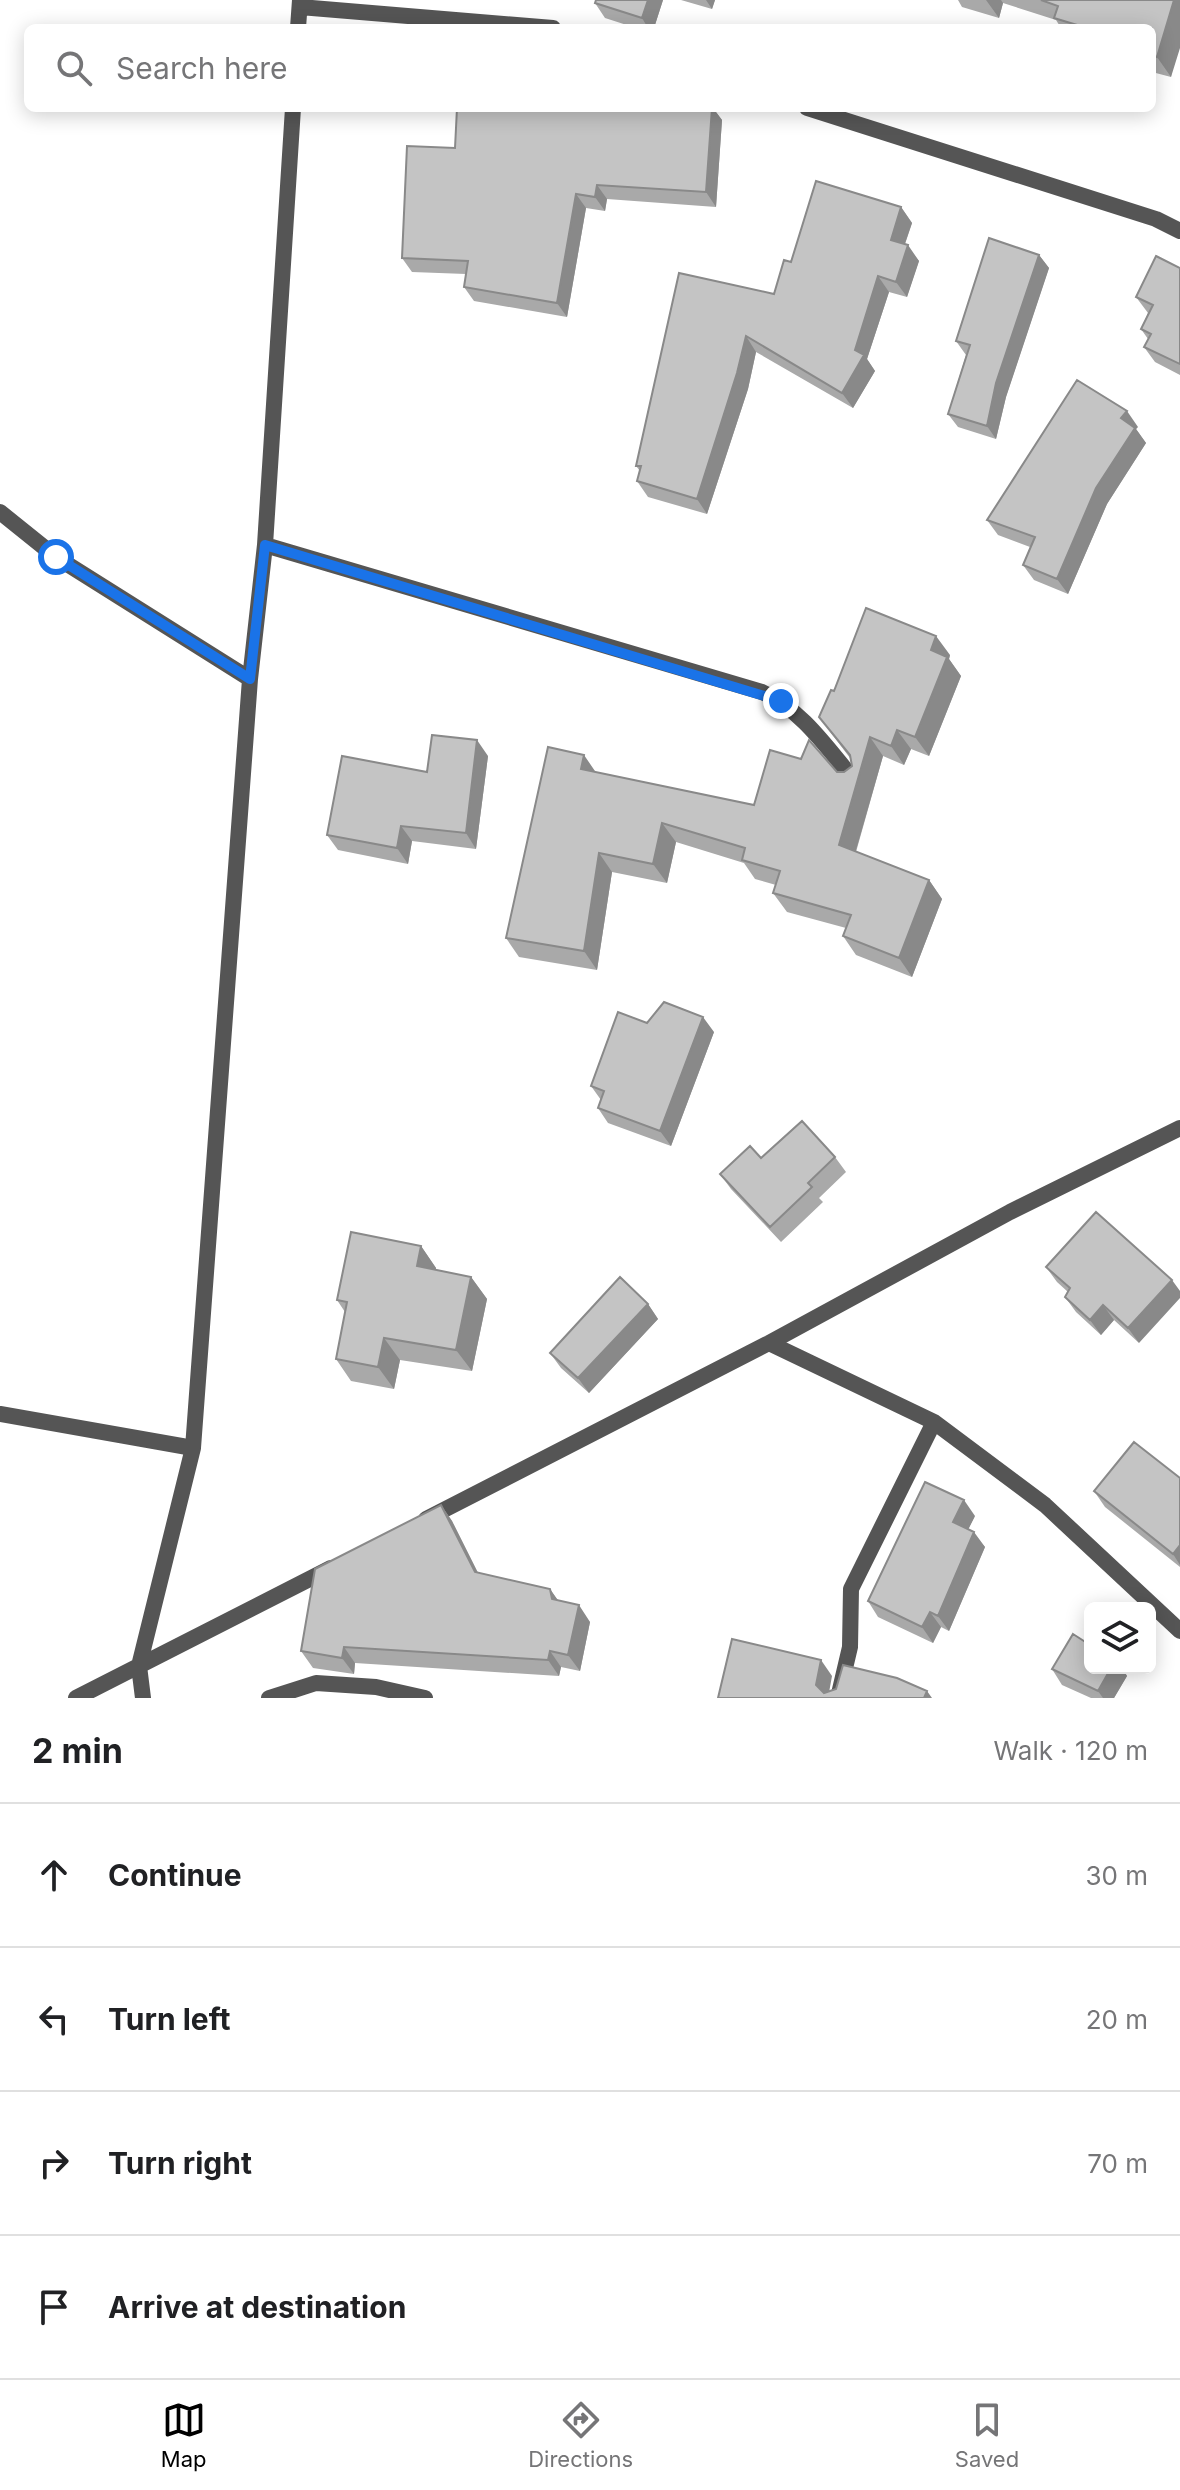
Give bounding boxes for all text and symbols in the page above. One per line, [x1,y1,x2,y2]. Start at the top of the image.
search box [24,24,1156,112]
icon: search [52,46,96,90]
text: Search here [116,50,288,86]
route start [38,539,74,575]
route end [763,683,799,719]
map controls [1084,1602,1156,1674]
button: layers [1084,1602,1156,1674]
text: 2 min [32,1730,123,1771]
text: Walk · 120 m [993,1735,1148,1766]
icon: ahead [32,1853,76,1897]
text: Continue [108,1857,242,1893]
text: 30 m [1085,1860,1148,1891]
icon: left [32,1997,76,2041]
text: Turn left [108,2001,230,2037]
text: 20 m [1086,2004,1148,2035]
icon: right [32,2141,76,2185]
text: Turn right [108,2145,252,2181]
text: 70 m [1087,2148,1148,2179]
icon: arrive [32,2285,76,2329]
text: Arrive at destination [108,2289,406,2325]
tab: Map [161,2398,207,2472]
tab: Directions [528,2398,633,2472]
tab: Saved [955,2398,1019,2472]

